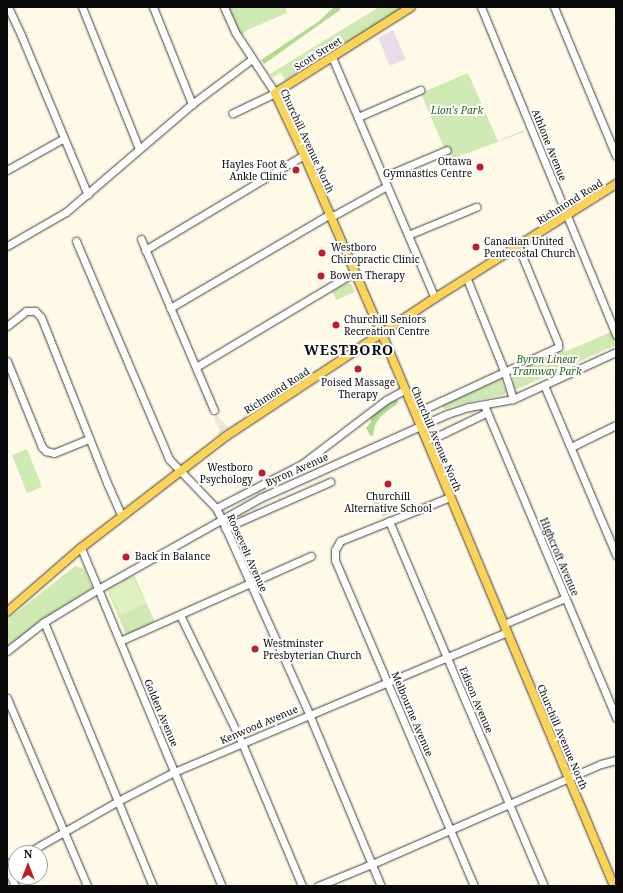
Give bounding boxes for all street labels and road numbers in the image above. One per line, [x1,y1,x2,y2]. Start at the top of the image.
street label: Scott Street [292,35,344,73]
street label: Churchill Avenue North [278,87,336,195]
street label: Athlone Avenue [529,108,569,182]
street label: Richmond Road [535,177,605,227]
street label: Richmond Road [242,365,312,417]
street label: Churchill Avenue North [408,385,464,493]
street label: Byron Avenue [264,451,330,489]
street label: Roosevelt Avenue [224,512,270,594]
street label: Highcroft Avenue [537,516,581,598]
street label: Edison Avenue [457,665,495,735]
street label: Melbourne Avenue [389,670,435,758]
street label: Golden Avenue [141,677,181,749]
street label: Churchill Avenue North [534,683,590,791]
street label: Kenwood Avenue [218,703,300,747]

